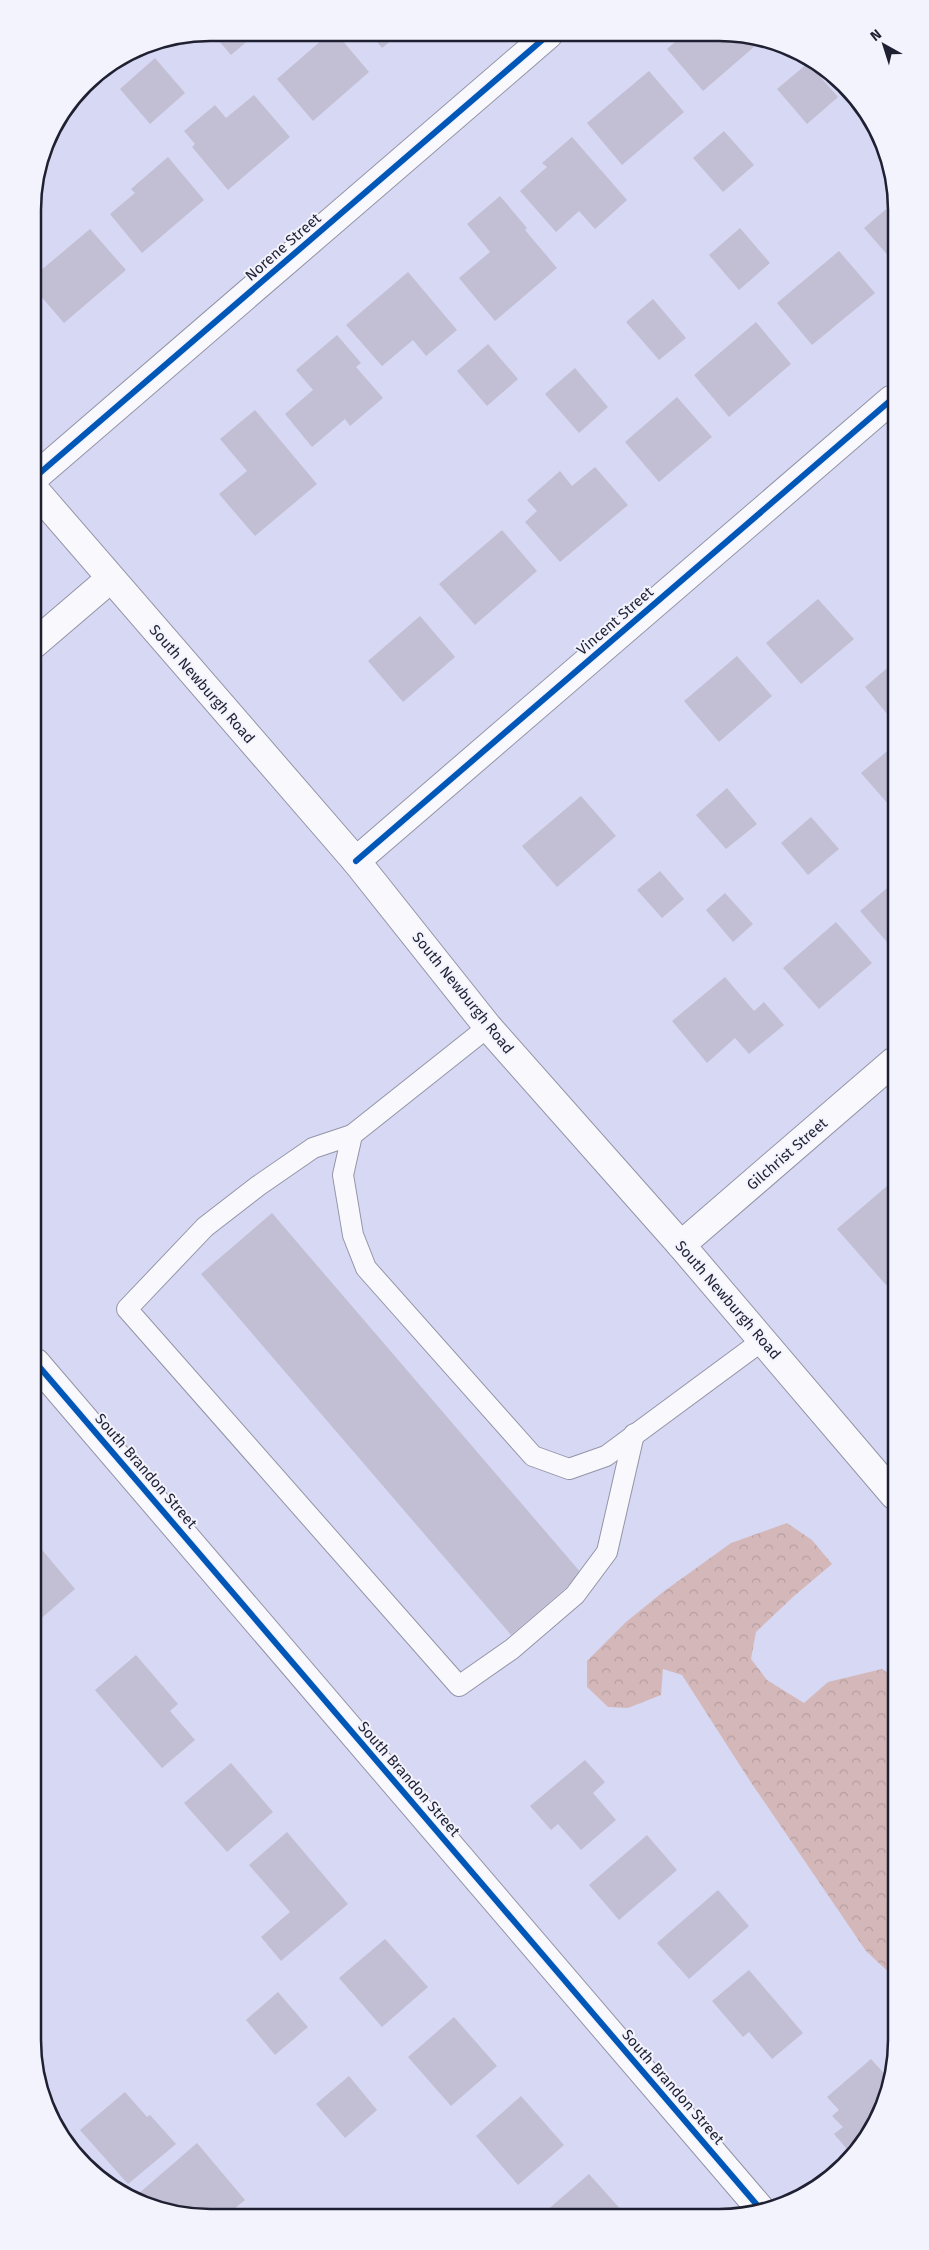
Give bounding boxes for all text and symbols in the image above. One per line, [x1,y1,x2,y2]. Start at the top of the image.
north arrow [859,20,909,70]
text: N [867,26,885,45]
street label: Norene Street [242,209,325,285]
street label: Vincent Street [573,583,657,659]
street label: South Newburgh Road [146,621,258,747]
street label: South Newburgh Road [408,929,518,1057]
street label: Gilchrist Street [743,1114,831,1194]
street label: South Newburgh Road [672,1237,784,1363]
street label: South Brandon Street [91,1410,201,1533]
street label: South Brandon Street [354,1718,464,1841]
street label: South Brandon Street [618,2026,728,2149]

